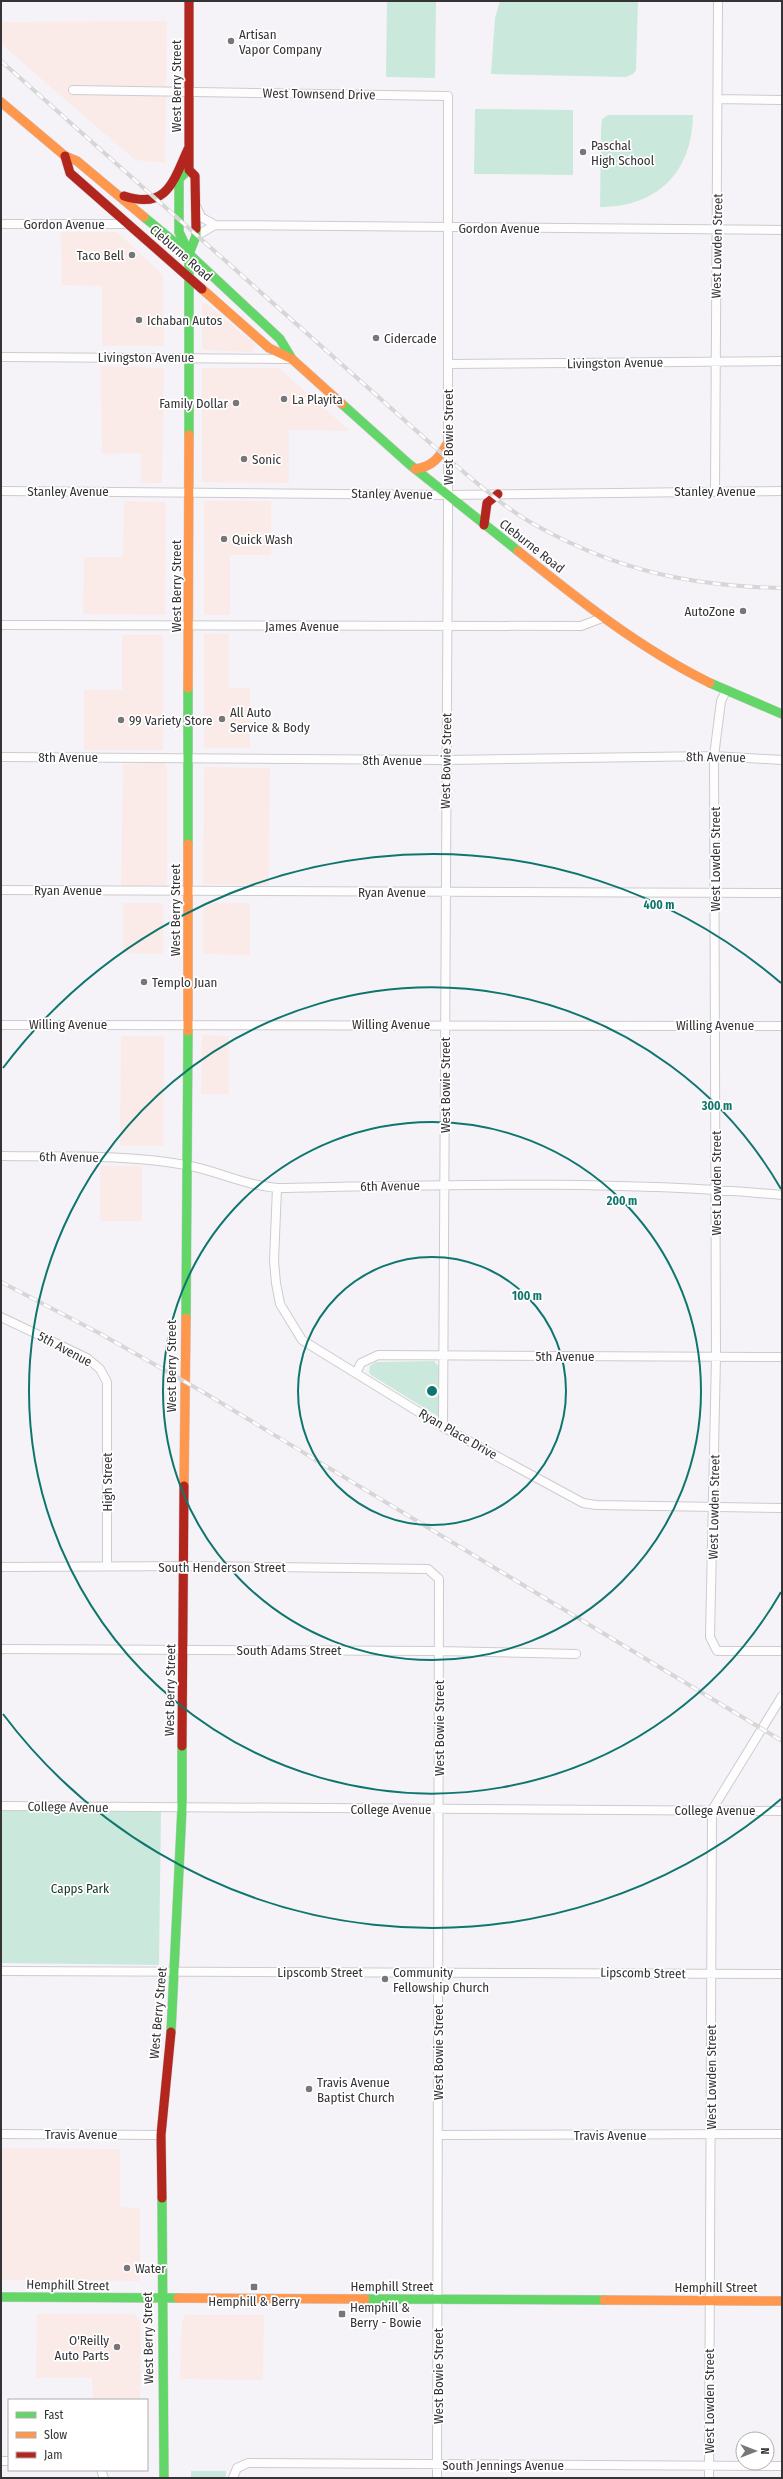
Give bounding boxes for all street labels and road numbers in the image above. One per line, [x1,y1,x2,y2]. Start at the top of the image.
street label: West Berry Street [169,39,184,132]
street label: West Townsend Drive [262,86,376,102]
street label: West Lowden Street [709,193,725,299]
street label: Gordon Avenue [23,217,105,232]
street label: Gordon Avenue [458,221,540,236]
street label: Cleburne Road [147,222,215,284]
street label: Livingston Avenue [98,350,194,365]
street label: Livingston Avenue [567,355,663,371]
street label: West Bowie Street [441,388,456,485]
street label: Stanley Avenue [27,484,109,499]
street label: Stanley Avenue [674,484,756,499]
street label: Stanley Avenue [351,486,433,502]
street label: Cleburne Road [497,516,567,576]
street label: West Berry Street [169,539,184,632]
street label: James Avenue [265,619,339,634]
street label: West Bowie Street [438,712,454,809]
street label: 8th Avenue [686,749,746,765]
street label: 8th Avenue [38,750,98,765]
street label: 8th Avenue [362,753,422,768]
street label: West Lowden Street [708,806,723,911]
street label: West Berry Street [168,863,183,956]
street label: Ryan Avenue [34,883,102,898]
street label: Ryan Avenue [358,885,426,900]
street label: Willing Avenue [29,1017,107,1032]
street label: Willing Avenue [352,1017,430,1032]
street label: Willing Avenue [676,1018,754,1033]
street label: West Bowie Street [438,1036,453,1133]
street label: West Lowden Street [709,1130,724,1235]
street label: 6th Avenue [39,1149,99,1165]
street label: 6th Avenue [360,1178,420,1194]
street label: West Berry Street [164,1319,179,1412]
street label: 5th Avenue [35,1329,95,1369]
street label: 5th Avenue [535,1349,595,1364]
street label: Ryan Place Drive [416,1406,500,1462]
street label: High Street [100,1452,115,1512]
street label: West Lowden Street [706,1454,722,1560]
street label: South Henderson Street [158,1560,286,1575]
street label: West Berry Street [162,1643,178,1736]
street label: South Adams Street [237,1643,342,1658]
street label: West Bowie Street [432,1679,447,1776]
street label: College Avenue [27,1799,109,1815]
street label: College Avenue [351,1802,431,1817]
street label: College Avenue [675,1803,755,1818]
street label: Lipscomb Street [277,1965,364,1980]
street label: Lipscomb Street [600,1965,687,1981]
street label: West Berry Street [147,1966,170,2060]
street label: West Bowie Street [431,2003,446,2100]
street label: West Lowden Street [704,2024,719,2129]
street label: Travis Avenue [45,2127,117,2142]
street label: Travis Avenue [574,2128,646,2143]
street label: Hemphill Street [26,2277,110,2293]
street label: Hemphill Street [350,2279,434,2294]
street label: Hemphill Street [674,2280,758,2295]
street label: West Berry Street [140,2291,156,2384]
street label: West Bowie Street [431,2327,446,2424]
street label: West Lowden Street [702,2348,717,2453]
street label: South Jennings Avenue [442,2458,564,2473]

